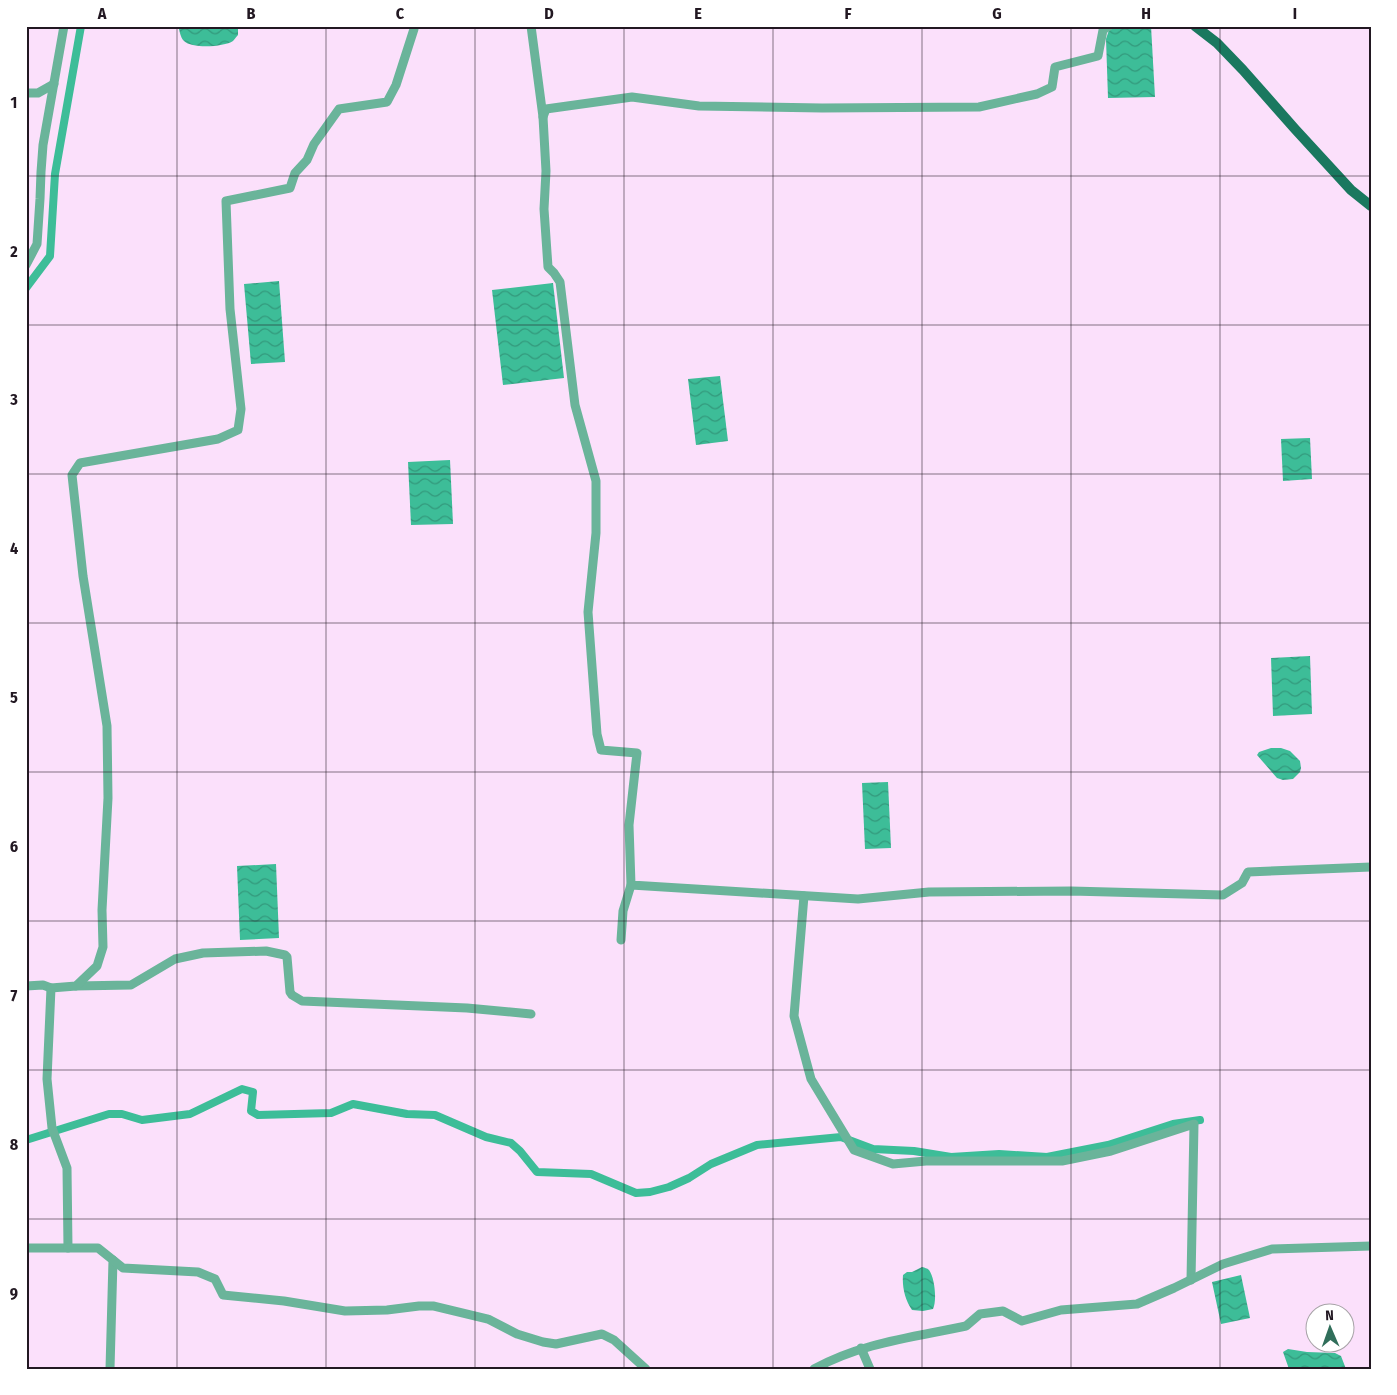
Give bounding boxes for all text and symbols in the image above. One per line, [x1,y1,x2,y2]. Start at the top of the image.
text: A [97,4,107,23]
text: B [247,4,256,23]
text: C [396,4,405,23]
text: D [544,4,554,23]
text: E [694,4,702,23]
text: F [844,4,852,23]
text: G [992,4,1002,23]
text: H [1141,4,1151,23]
text: I [1293,4,1297,23]
text: 1 [11,93,17,112]
text: 2 [9,242,18,261]
text: 3 [9,390,18,409]
text: 4 [10,539,18,558]
text: 5 [10,688,18,707]
text: 6 [10,837,18,856]
text: 7 [11,986,18,1005]
text: 8 [10,1135,19,1154]
text: 9 [10,1284,18,1303]
north arrow [1304,1302,1354,1352]
text: N [1325,1307,1334,1324]

